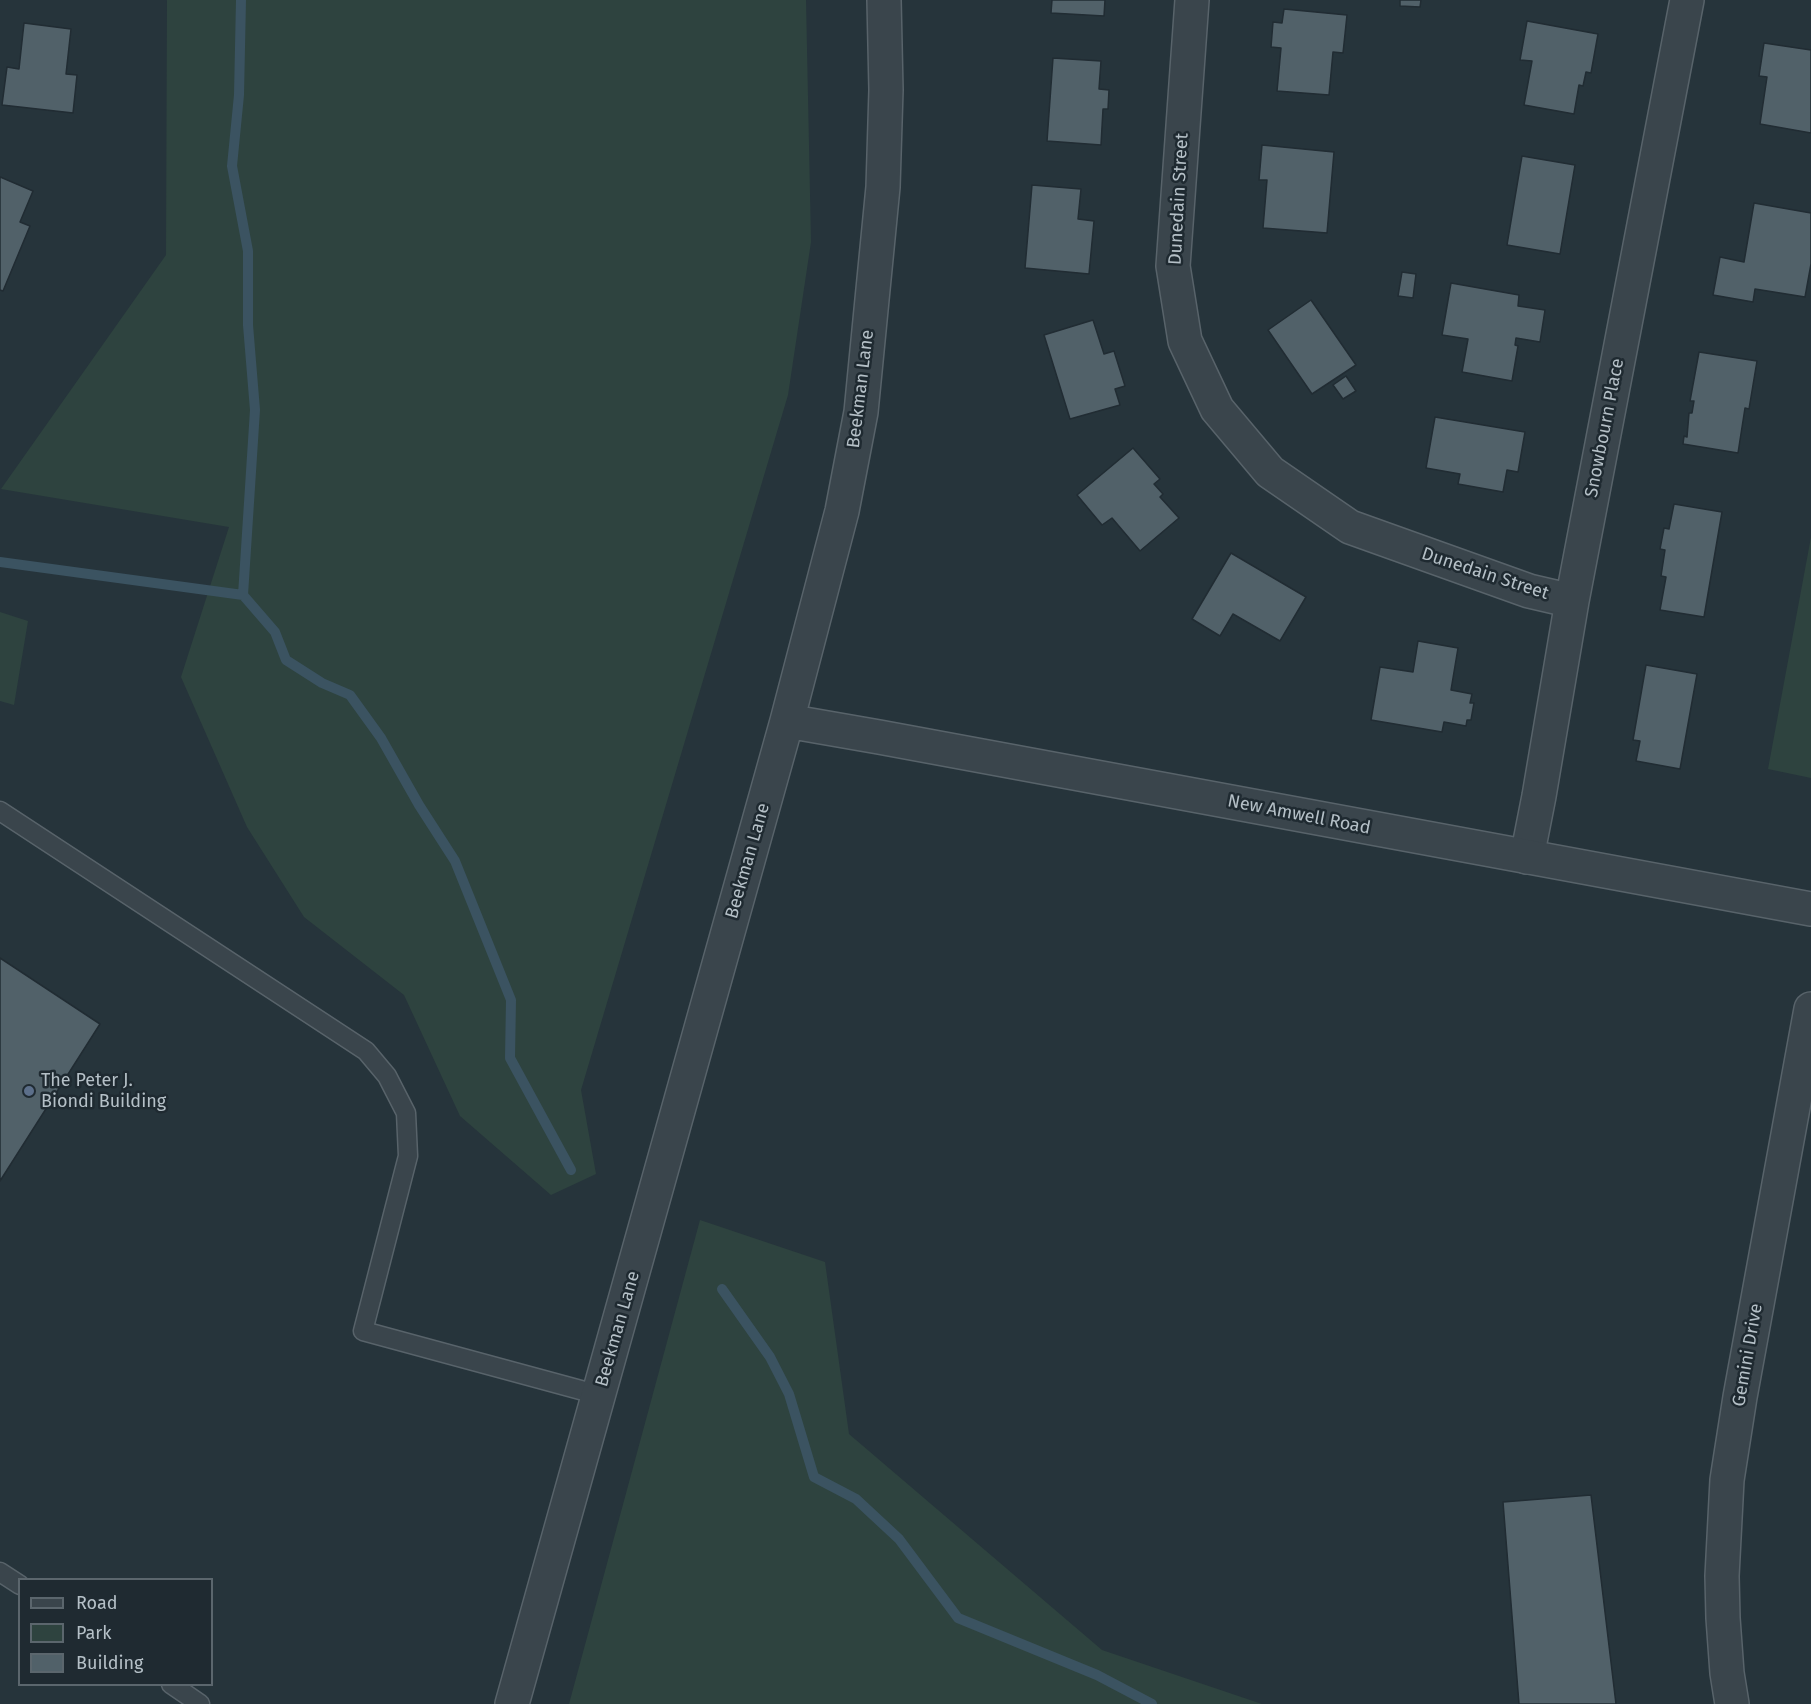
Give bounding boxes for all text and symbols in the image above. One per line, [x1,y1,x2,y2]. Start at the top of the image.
street label: Dunedain Street [1165,132,1193,266]
street label: Beekman Lane [843,329,879,449]
street label: Snowbourn Place [1581,357,1629,499]
street label: Dunedain Street [1419,543,1551,605]
street label: New Amwell Road [1226,791,1372,839]
street label: Beekman Lane [721,801,775,921]
place label: The Peter J. Biondi Building [41,1070,166,1112]
marker: The Peter J. Biondi Building [22,1084,36,1098]
street label: Beekman Lane [591,1269,645,1389]
street label: Gemini Drive [1728,1302,1768,1408]
legend [18,1578,213,1686]
text: Road [76,1592,118,1614]
text: Park [76,1622,111,1644]
text: Building [76,1652,143,1674]

